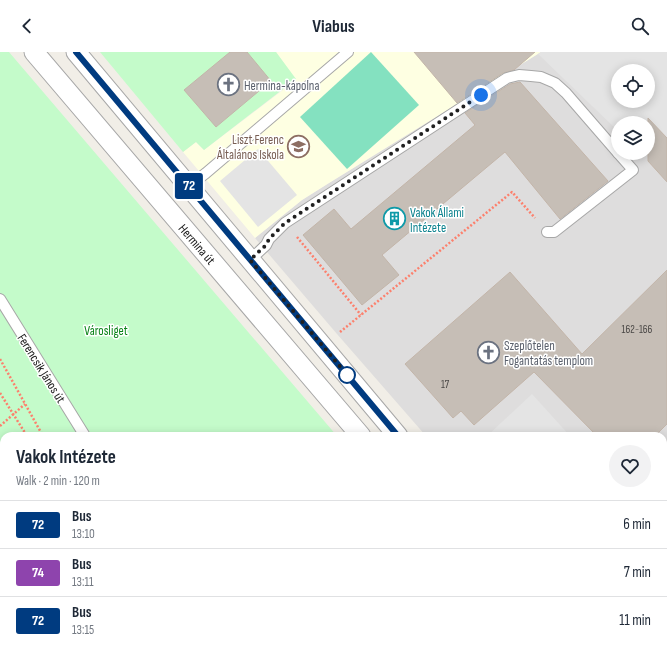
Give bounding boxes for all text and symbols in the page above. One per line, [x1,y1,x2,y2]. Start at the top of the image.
icon: back [16,15,38,37]
icon: search [629,15,651,37]
text: Viabus [312,16,355,37]
map controls [611,64,655,160]
button: locate [611,64,655,108]
church icon: Hermina-kápolna [215,72,241,98]
place label: Hermina-kápolna [244,78,319,94]
your location [471,85,491,105]
button: layers [611,116,655,160]
place label: Liszt Ferenc Általános Iskola [216,132,284,163]
school or university icon: Liszt Ferenc Általános Iskola [286,133,312,159]
line badge: 72 [171,173,207,199]
text: 72 [183,177,195,194]
place label: Vakok Állami Intézete [410,205,464,236]
building icon: Vakok Állami Intézete [381,206,407,232]
street label: Hermina út [175,221,218,268]
park label: Városliget [84,323,128,339]
house number: 162-166 [622,323,653,336]
street label: Ferencsik János út [14,331,69,406]
place label: Szeplőtelen Fogantatás templom [504,338,593,369]
church icon: Szeplőtelen Fogantatás templom [475,339,501,365]
unlabelled marker [338,366,356,384]
house number: 17 [441,378,450,391]
button: heart [609,445,651,487]
text: Vakok Intézete [16,446,116,469]
text: Walk · 2 min · 120 m [16,473,100,489]
text: Bus [72,507,91,526]
text: 6 min [623,515,651,534]
text: 72 [32,516,44,533]
text: 13:10 [72,526,95,542]
text: Bus [72,555,91,574]
text: 7 min [624,563,651,582]
text: 74 [32,564,44,581]
text: 13:11 [72,574,94,590]
text: Bus [72,603,91,622]
text: 11 min [619,611,651,630]
text: 72 [32,612,44,629]
text: 13:15 [72,622,94,638]

